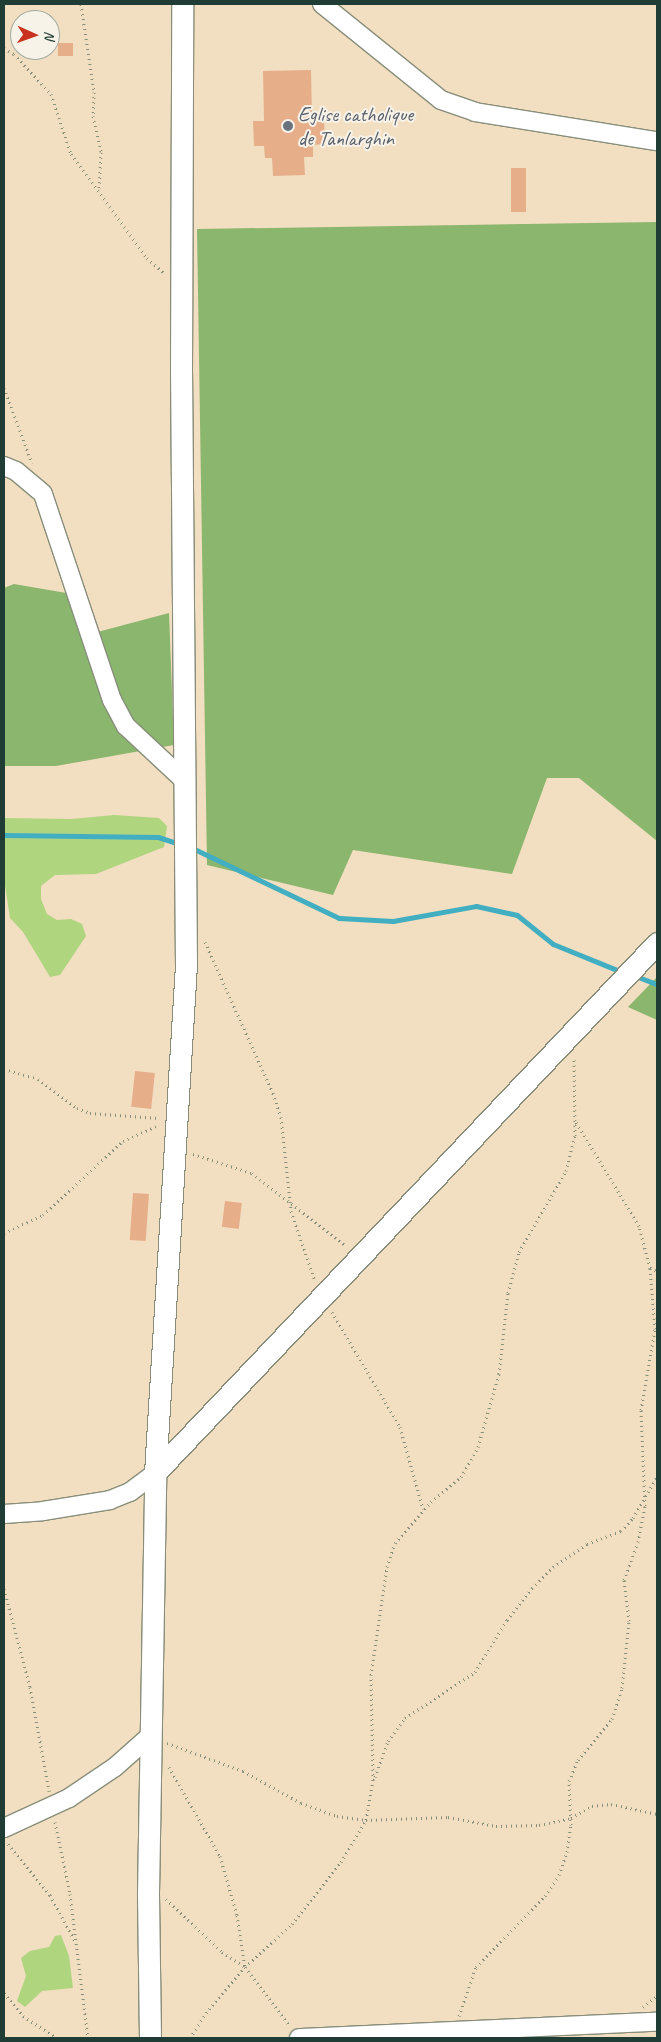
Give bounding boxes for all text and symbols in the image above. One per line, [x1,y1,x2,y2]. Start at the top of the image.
north arrow [10,10,60,60]
text: N [41,31,58,40]
place label: Eglise catholique de Tanlarghin [298,101,414,151]
marker: Eglise catholique de Tanlarghin [282,120,294,132]

